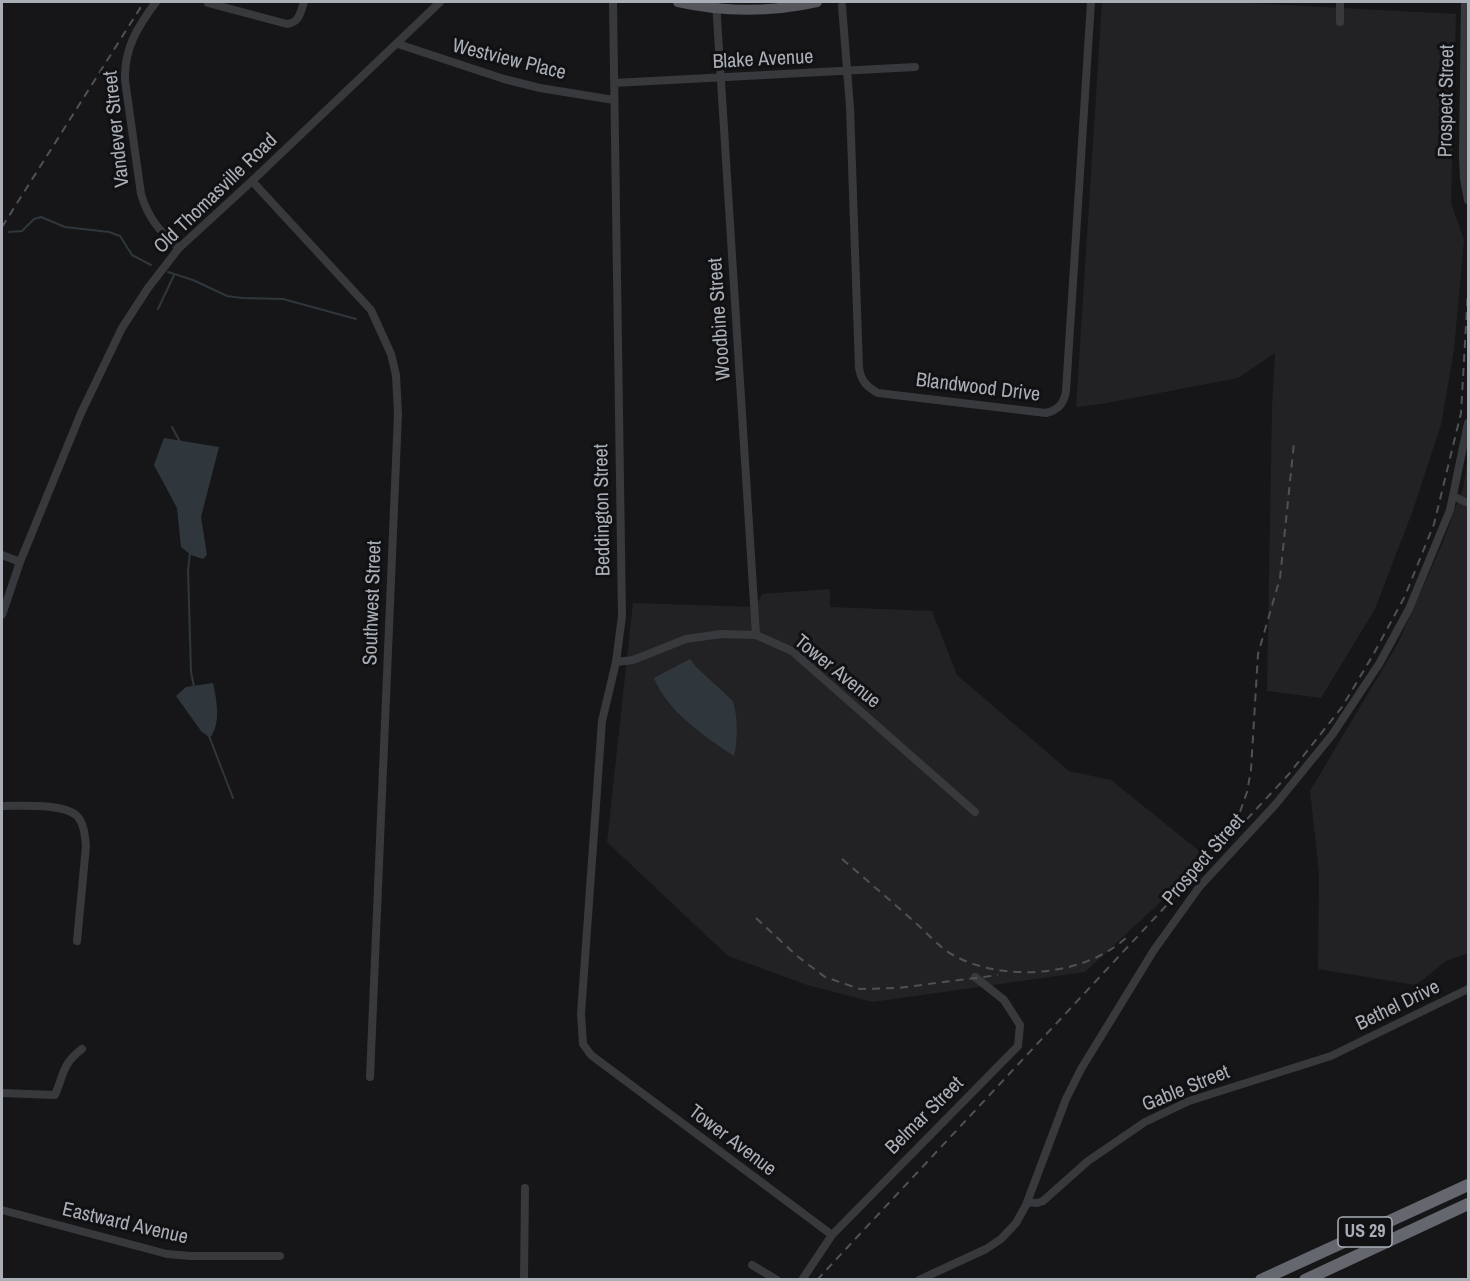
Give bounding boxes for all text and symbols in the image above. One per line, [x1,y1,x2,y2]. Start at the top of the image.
street label: Westview Place [450,34,568,86]
street label: Prospect Street [1434,44,1460,158]
street label: Blake Avenue [712,45,814,75]
street label: Vandever Street [99,69,135,189]
street label: Old Thomasville Road [149,129,283,259]
street label: Woodbine Street [704,257,736,381]
street label: Blandwood Drive [915,368,1041,408]
street label: Beddington Street [590,444,616,576]
street label: Southwest Street [359,540,387,666]
street label: Tower Avenue [789,630,885,714]
street label: Prospect Street [1158,809,1250,911]
street label: Bethel Drive [1352,975,1444,1037]
street label: Gable Street [1139,1061,1233,1117]
street label: Belmar Street [881,1072,969,1160]
street label: Tower Avenue [683,1100,781,1182]
street label: Eastward Avenue [60,1198,190,1250]
road number: US 29 [1338,1217,1392,1247]

